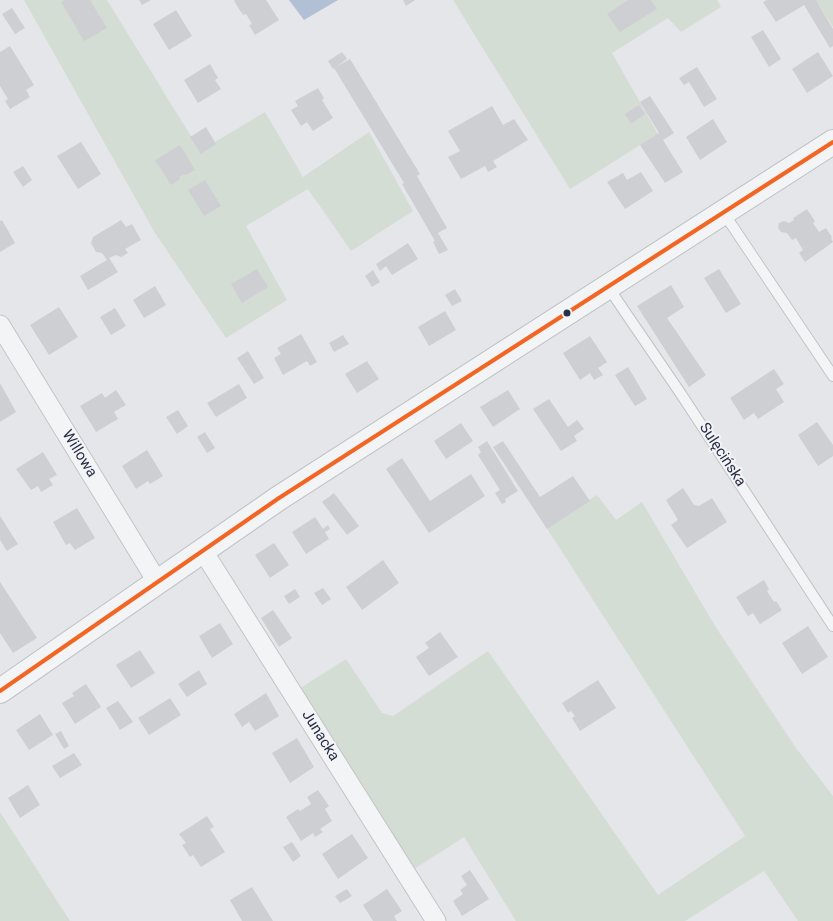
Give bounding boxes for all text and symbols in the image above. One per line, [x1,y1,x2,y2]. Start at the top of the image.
unlabelled marker [562,308,572,318]
street label: Sulęcińska [695,420,749,490]
street label: Willowa [58,427,100,481]
street label: Junacka [297,707,343,765]

